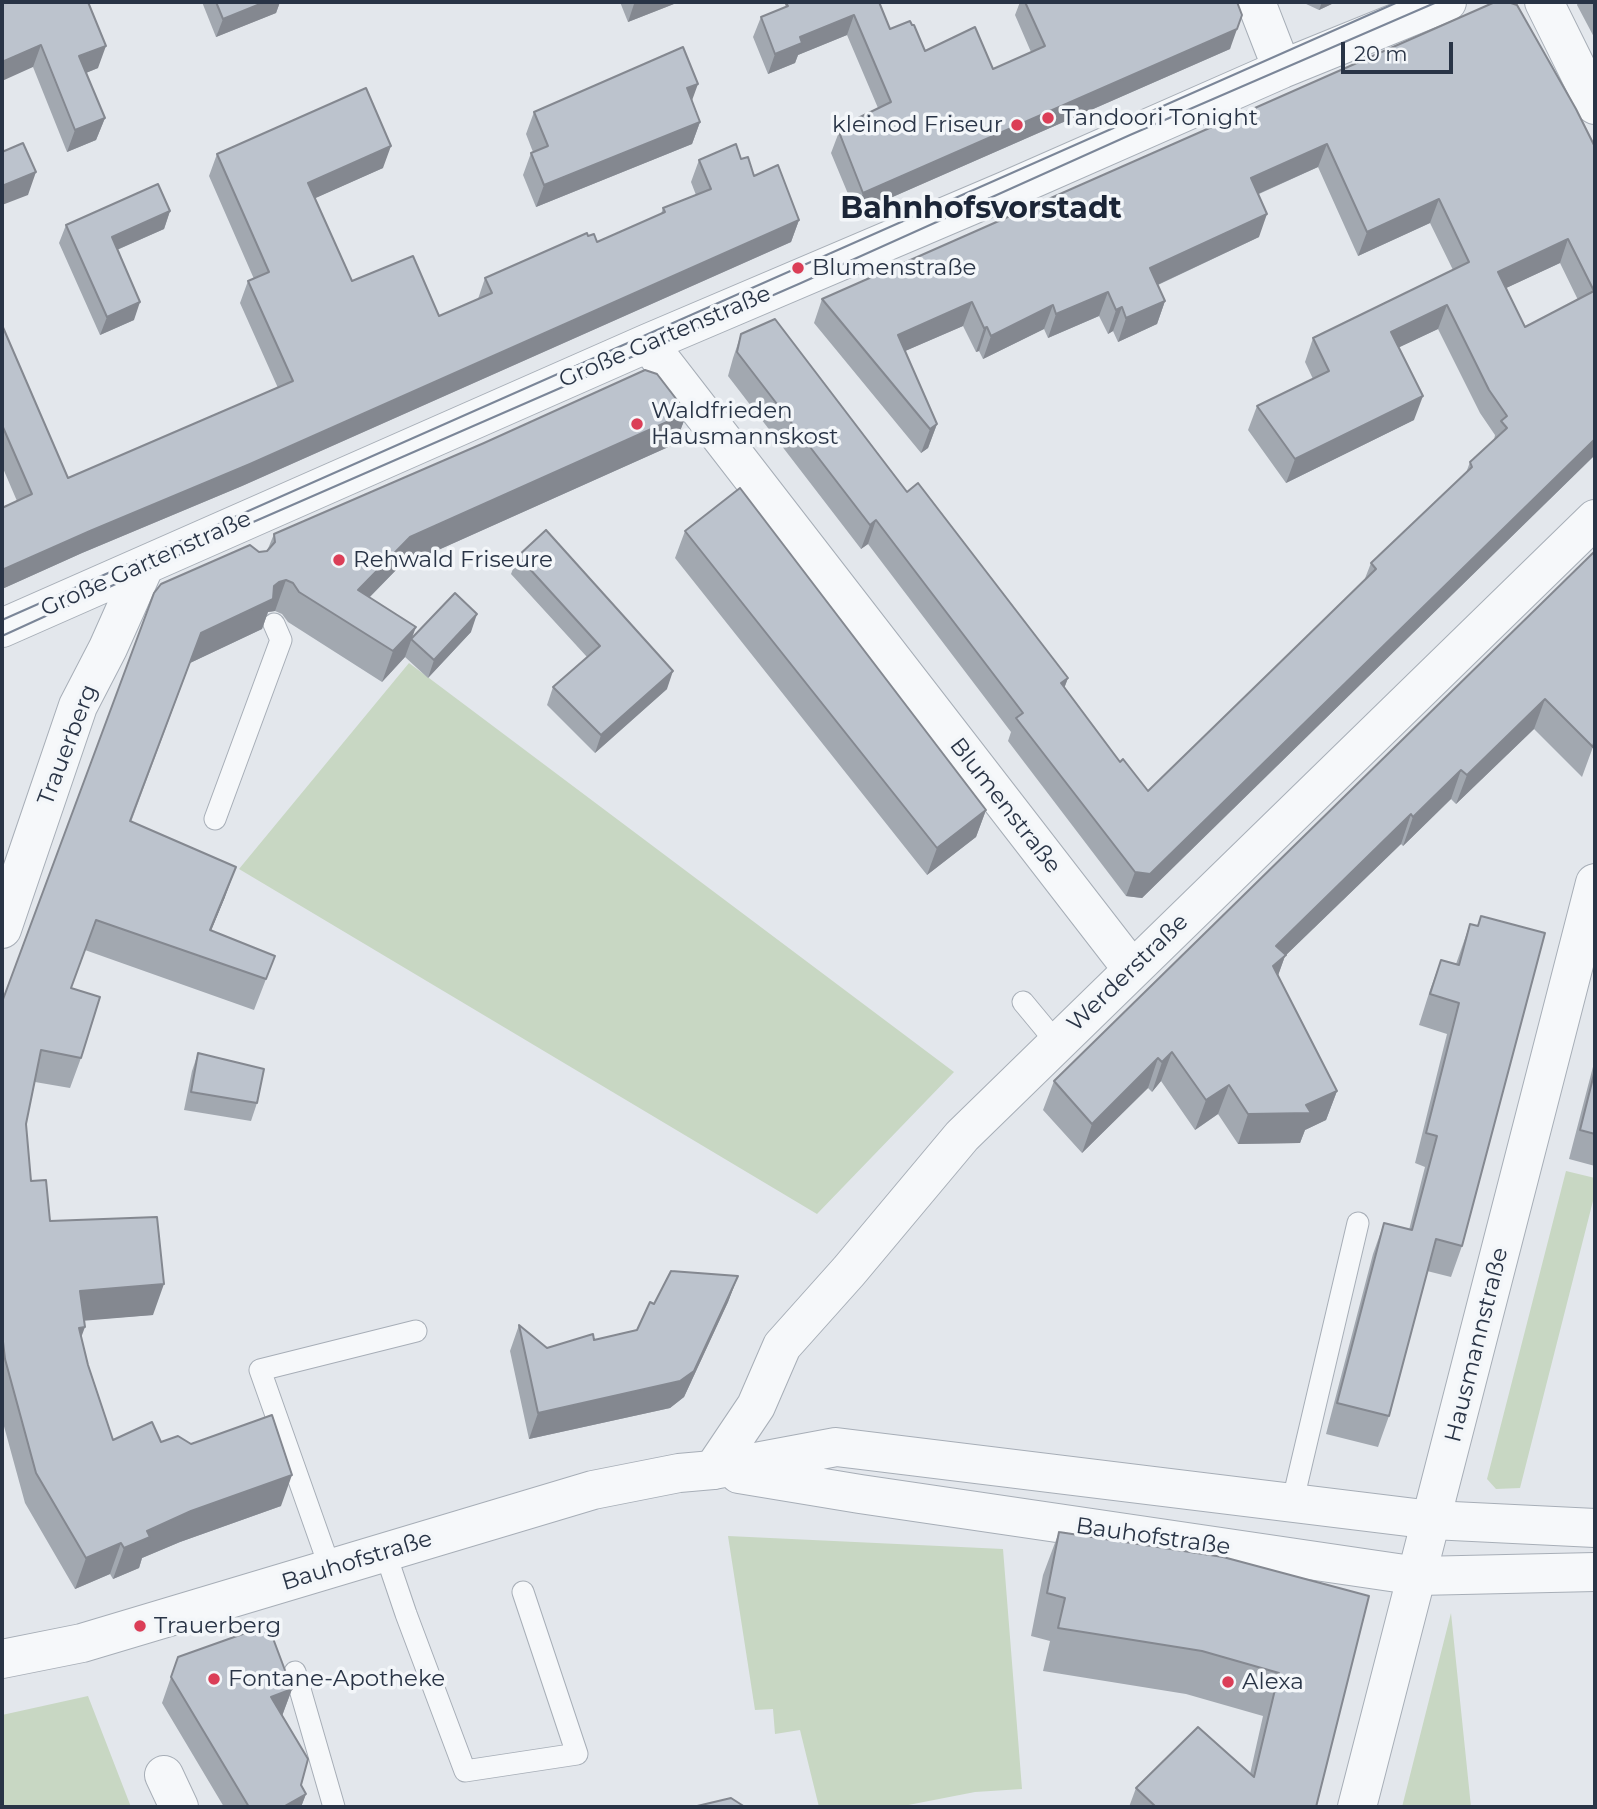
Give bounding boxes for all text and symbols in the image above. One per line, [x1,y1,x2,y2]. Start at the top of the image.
scale bar [1345,28,1457,72]
text: 20 m [1354,41,1408,66]
place label: Tandoori Tonight [1062,104,1258,132]
marker: Tandoori Tonight [1040,110,1056,126]
place label: kleinod Friseur [832,111,1003,139]
marker: kleinod Friseur [1009,117,1025,133]
district label: Bahnhofsvorstadt [840,191,1122,227]
place label: Blumenstraße [812,254,977,282]
marker: Blumenstraße [790,260,806,276]
street label: Große Gartenstraße [555,280,775,394]
place label: Waldfrieden Hausmannskost [651,397,838,451]
marker: Waldfrieden Hausmannskost [629,416,645,432]
street label: Große Gartenstraße [37,505,255,623]
place label: Rehwald Friseure [353,546,553,574]
marker: Rehwald Friseure [331,552,347,568]
street label: Trauerberg [32,681,104,809]
street label: Blumenstraße [943,733,1067,879]
street label: Werderstraße [1062,908,1194,1038]
street label: Hausmannstraße [1439,1245,1515,1445]
street label: Bauhofstraße [1074,1512,1232,1562]
street label: Bauhofstraße [278,1525,436,1597]
place label: Trauerberg [154,1612,281,1640]
marker: Trauerberg [132,1618,148,1634]
place label: Fontane-Apotheke [228,1665,445,1693]
place label: Alexa [1242,1668,1304,1696]
marker: Fontane-Apotheke [206,1671,222,1687]
marker: Alexa [1220,1674,1236,1690]

